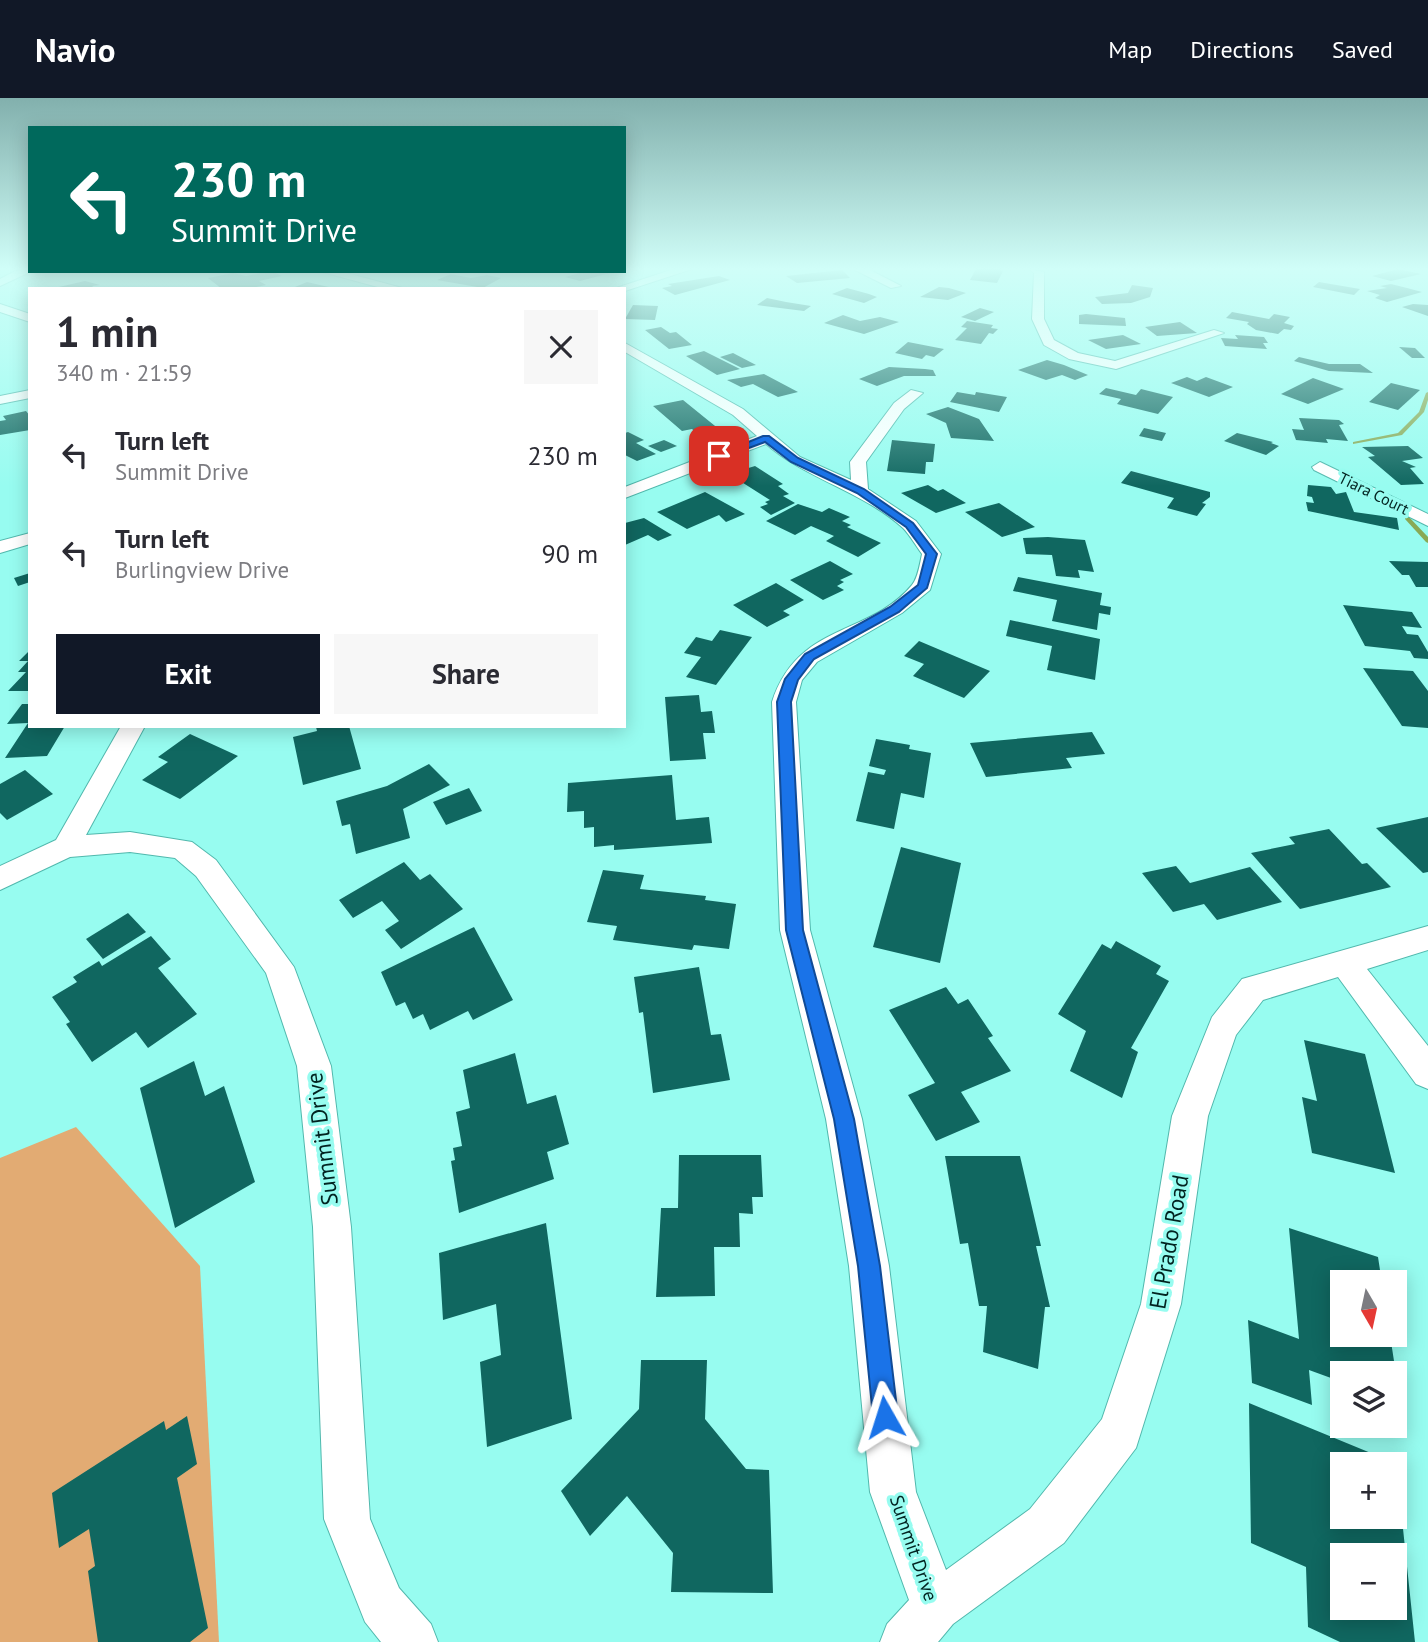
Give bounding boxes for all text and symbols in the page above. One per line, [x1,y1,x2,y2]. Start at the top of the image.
text: Navio [35,28,115,71]
text: Map [1108,34,1152,65]
text: Directions [1190,34,1294,65]
text: Saved [1332,34,1393,65]
text: 230 m [171,147,306,211]
icon: left [56,154,147,245]
text: Summit Drive [171,209,357,251]
text: 1 min [56,304,158,359]
button: close [524,310,598,384]
text: 340 m · 21:59 [56,358,192,387]
text: Turn left [115,424,209,457]
pin [689,426,749,486]
icon: left [56,436,94,474]
icon: arrive [700,437,738,475]
text: 230 m [527,439,598,472]
text: Summit Drive [115,457,249,486]
street label: Tiara Court [1336,467,1413,519]
text: Turn left [115,522,209,555]
icon: left [56,534,94,572]
text: 90 m [542,537,598,570]
text: Burlingview Drive [115,555,289,584]
button: Exit [56,634,320,714]
button: Share [334,634,598,714]
street label: Summit Drive [299,1071,344,1207]
street label: El Prado Road [1142,1172,1195,1311]
north arrow [1330,1270,1407,1348]
map controls [1330,1270,1407,1620]
button: layers [1330,1361,1407,1438]
position arrow [848,1380,922,1454]
button: + [1330,1452,1407,1529]
street label: Summit Drive [885,1492,943,1604]
button: − [1330,1543,1407,1620]

